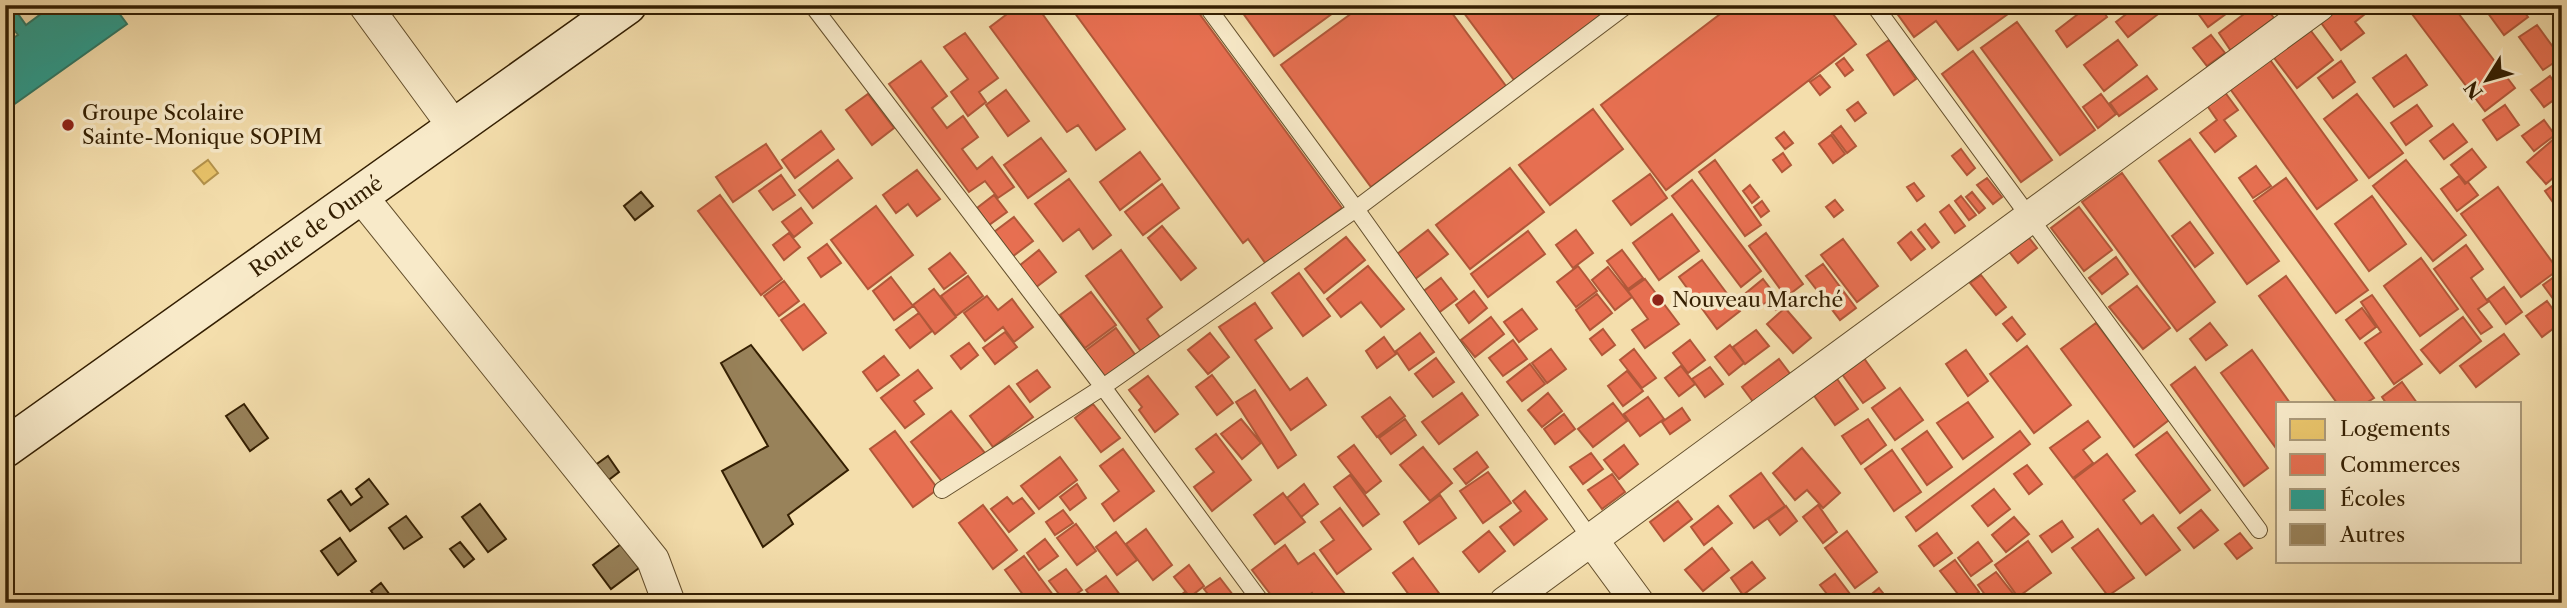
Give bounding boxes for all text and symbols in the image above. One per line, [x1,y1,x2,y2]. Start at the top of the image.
north arrow [2452,46,2522,116]
text: N [2460,76,2488,103]
place label: Groupe Scolaire Sainte-Monique SOPIM [82,100,322,149]
marker: Groupe Scolaire Sainte-Monique SOPIM [60,117,76,133]
street label: Route de Oumé [244,170,387,282]
place label: Nouveau Marché [1672,287,1843,312]
marker: Nouveau Marché [1650,292,1666,308]
legend [2276,402,2522,562]
text: Logements [2340,416,2450,441]
text: Commerces [2340,452,2460,477]
text: Écoles [2340,486,2406,511]
text: Autres [2339,522,2405,547]

